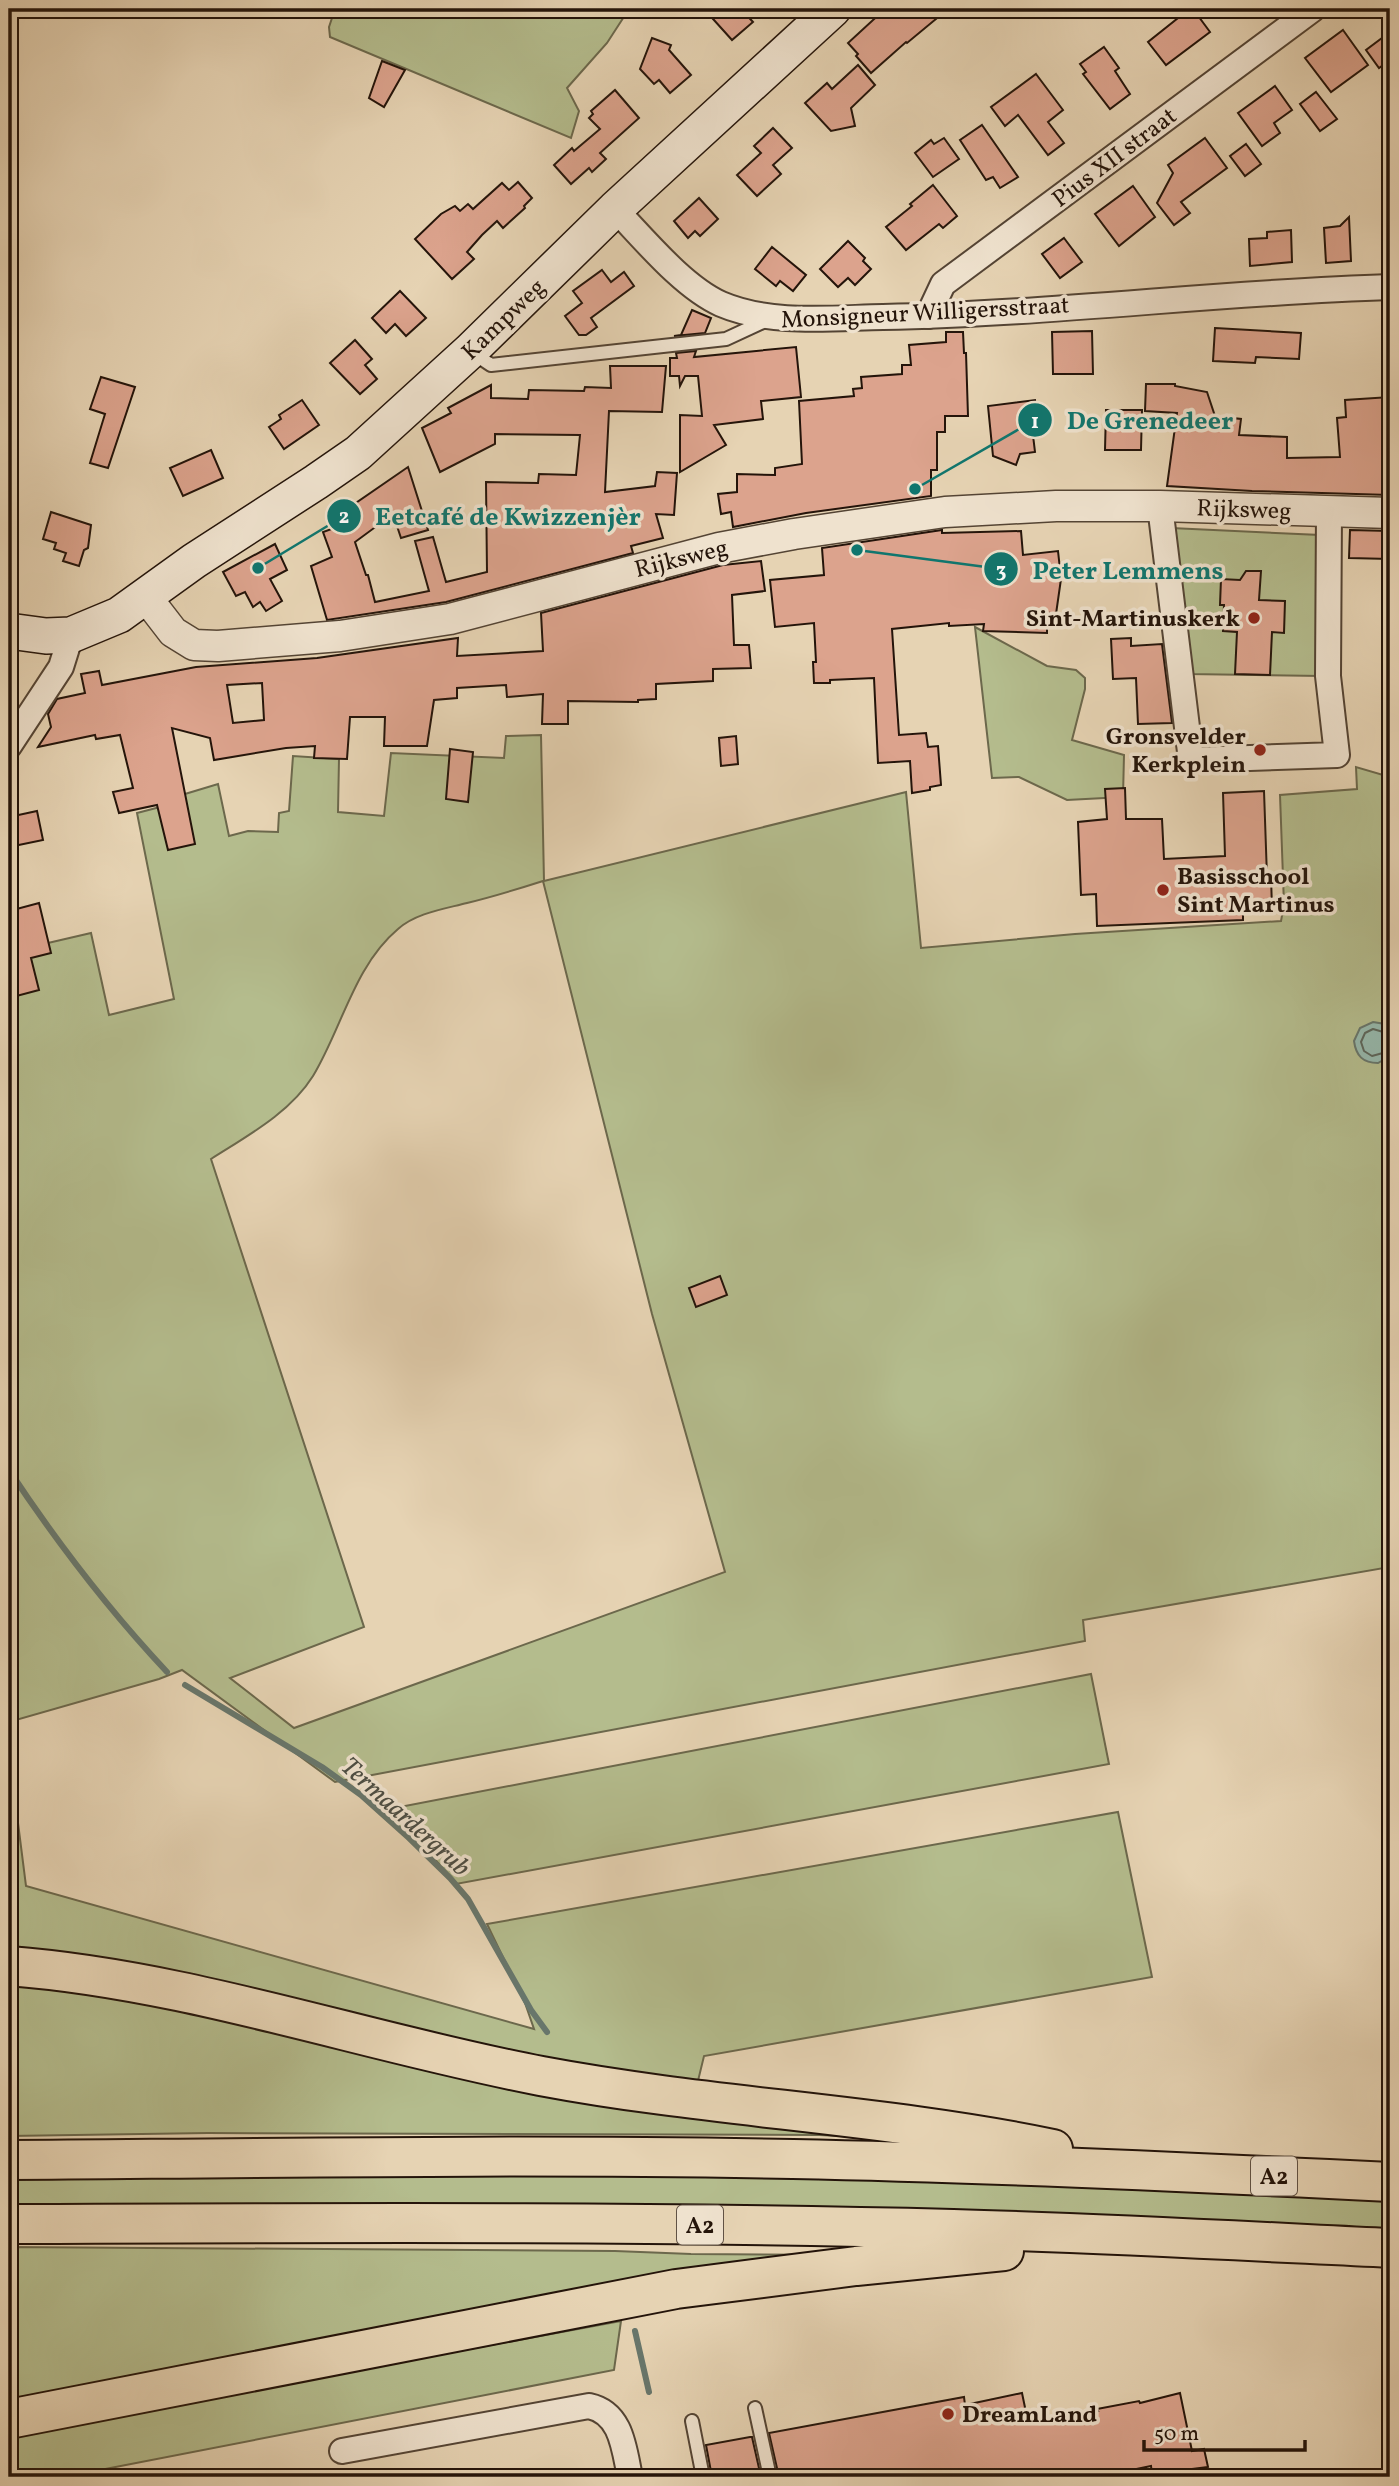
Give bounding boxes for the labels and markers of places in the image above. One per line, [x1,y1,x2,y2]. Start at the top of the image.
callout: De Grenedeer [1017,397,1247,444]
callout: Eetcafé de Kwizzenjèr [327,492,655,539]
callout: Peter Lemmens [984,546,1238,593]
place label: Sint-Martinuskerk [1026,603,1240,637]
marker: Sint-Martinuskerk [1246,610,1262,626]
place label: Gronsvelder Kerkplein [1106,721,1246,783]
marker: Gronsvelder Kerkplein [1252,742,1268,758]
place label: Basisschool Sint Martinus [1177,861,1335,923]
marker: Basisschool Sint Martinus [1155,882,1171,898]
place label: DreamLand [962,2399,1098,2433]
marker: DreamLand [940,2406,956,2422]

